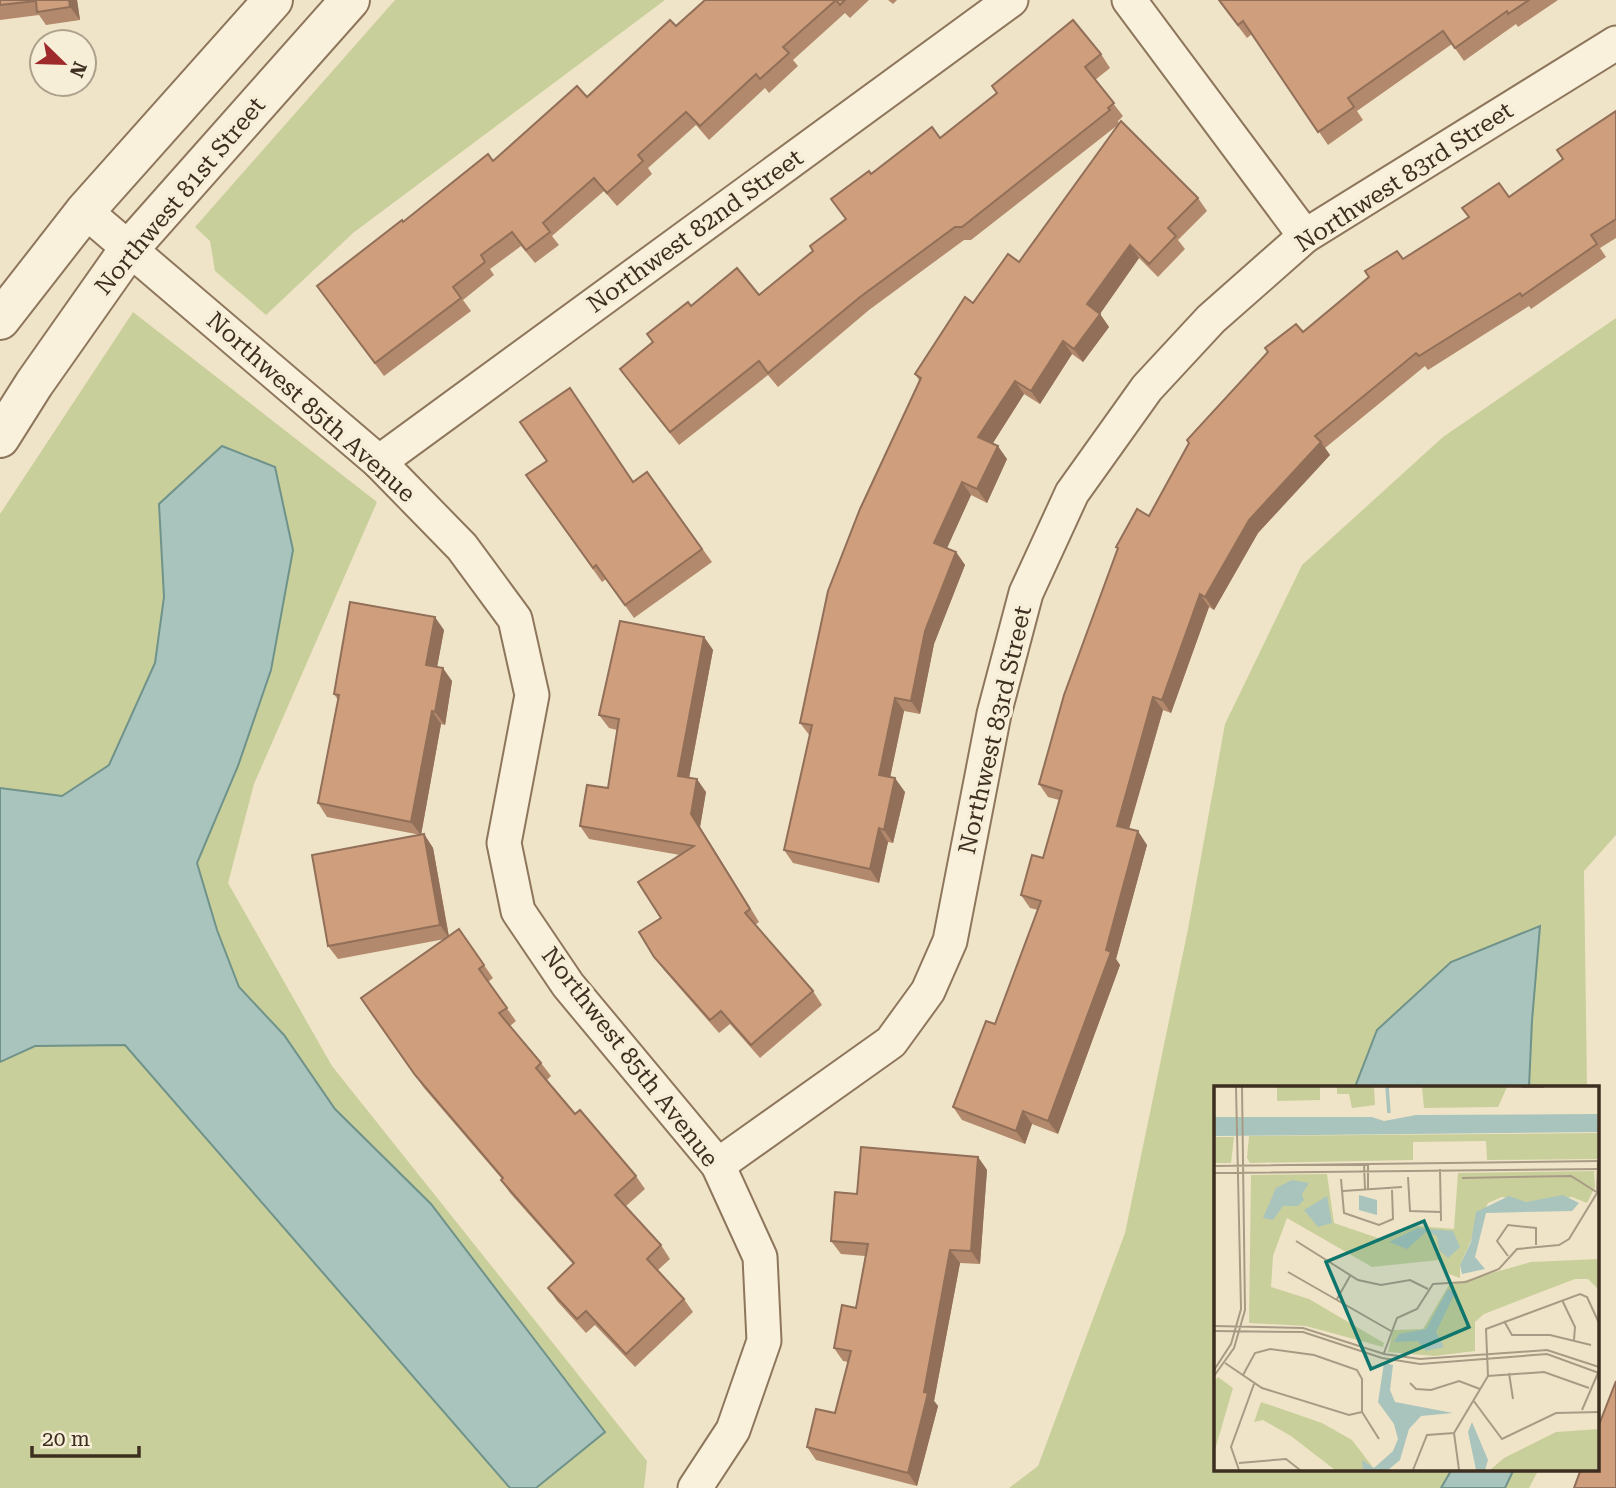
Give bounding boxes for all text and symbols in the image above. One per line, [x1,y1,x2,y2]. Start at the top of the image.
north arrow [28,28,98,98]
text: N [65,58,92,81]
street label: Northwest 81st Street [89,92,271,300]
street label: Northwest 83rd Street [1290,96,1518,258]
street label: Northwest 82nd Street [582,143,808,319]
street label: Northwest 85th Avenue [201,306,421,508]
street label: Northwest 83rd Street [953,603,1037,857]
street label: Northwest 85th Avenue [536,942,724,1172]
inset map [1214,1086,1598,1470]
scale bar [32,1414,138,1458]
text: 20 m [42,1427,90,1451]

